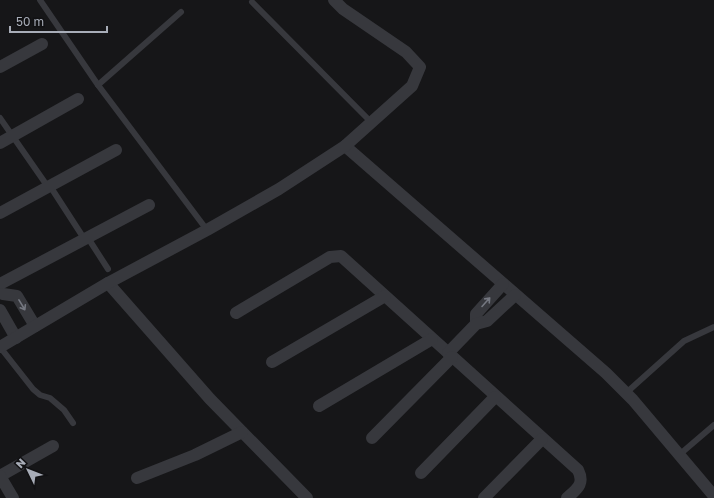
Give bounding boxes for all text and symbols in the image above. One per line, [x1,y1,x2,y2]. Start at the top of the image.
scale bar [10,8,107,34]
text: 50 m [16,14,44,29]
one-way arrow [481,298,490,308]
one-way arrow [19,299,27,311]
north arrow [8,450,48,490]
text: N [13,455,28,470]

